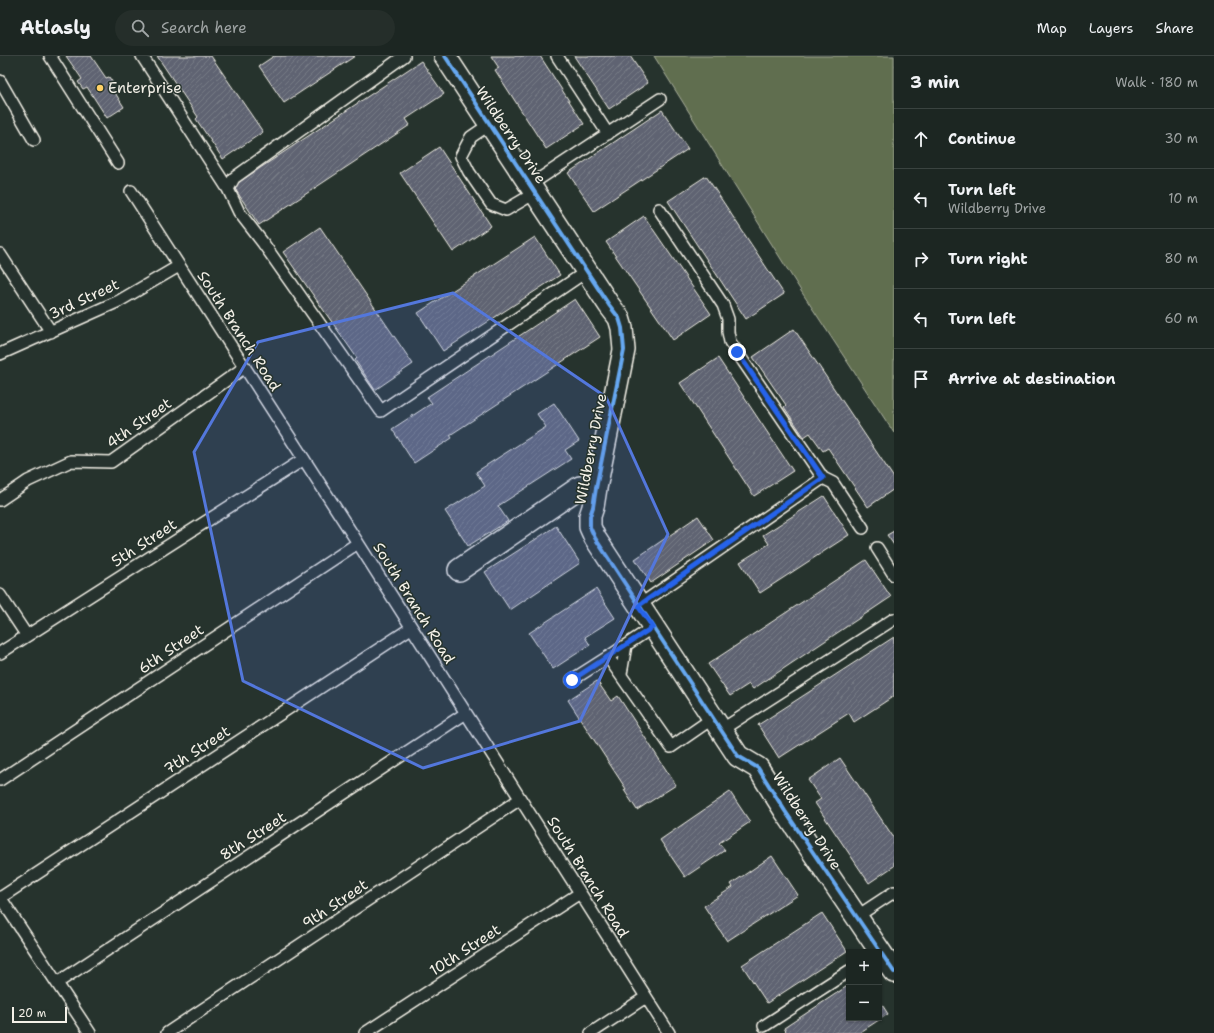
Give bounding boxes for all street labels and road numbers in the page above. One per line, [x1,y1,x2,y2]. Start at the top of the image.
street label: Wildberry Drive [471,82,551,188]
street label: South Branch Road [193,267,286,395]
street label: 3rd Street [46,274,122,324]
street label: Wildberry Drive [570,392,612,506]
street label: 4th Street [102,393,176,453]
street label: 5th Street [107,514,181,572]
street label: South Branch Road [369,539,460,668]
street label: 6th Street [134,620,208,678]
street label: 7th Street [160,721,234,779]
street label: Wildberry Drive [768,768,846,874]
street label: 8th Street [216,807,290,865]
street label: South Branch Road [543,813,634,942]
street label: 9th Street [298,875,372,933]
street label: 10th Street [425,919,505,981]

